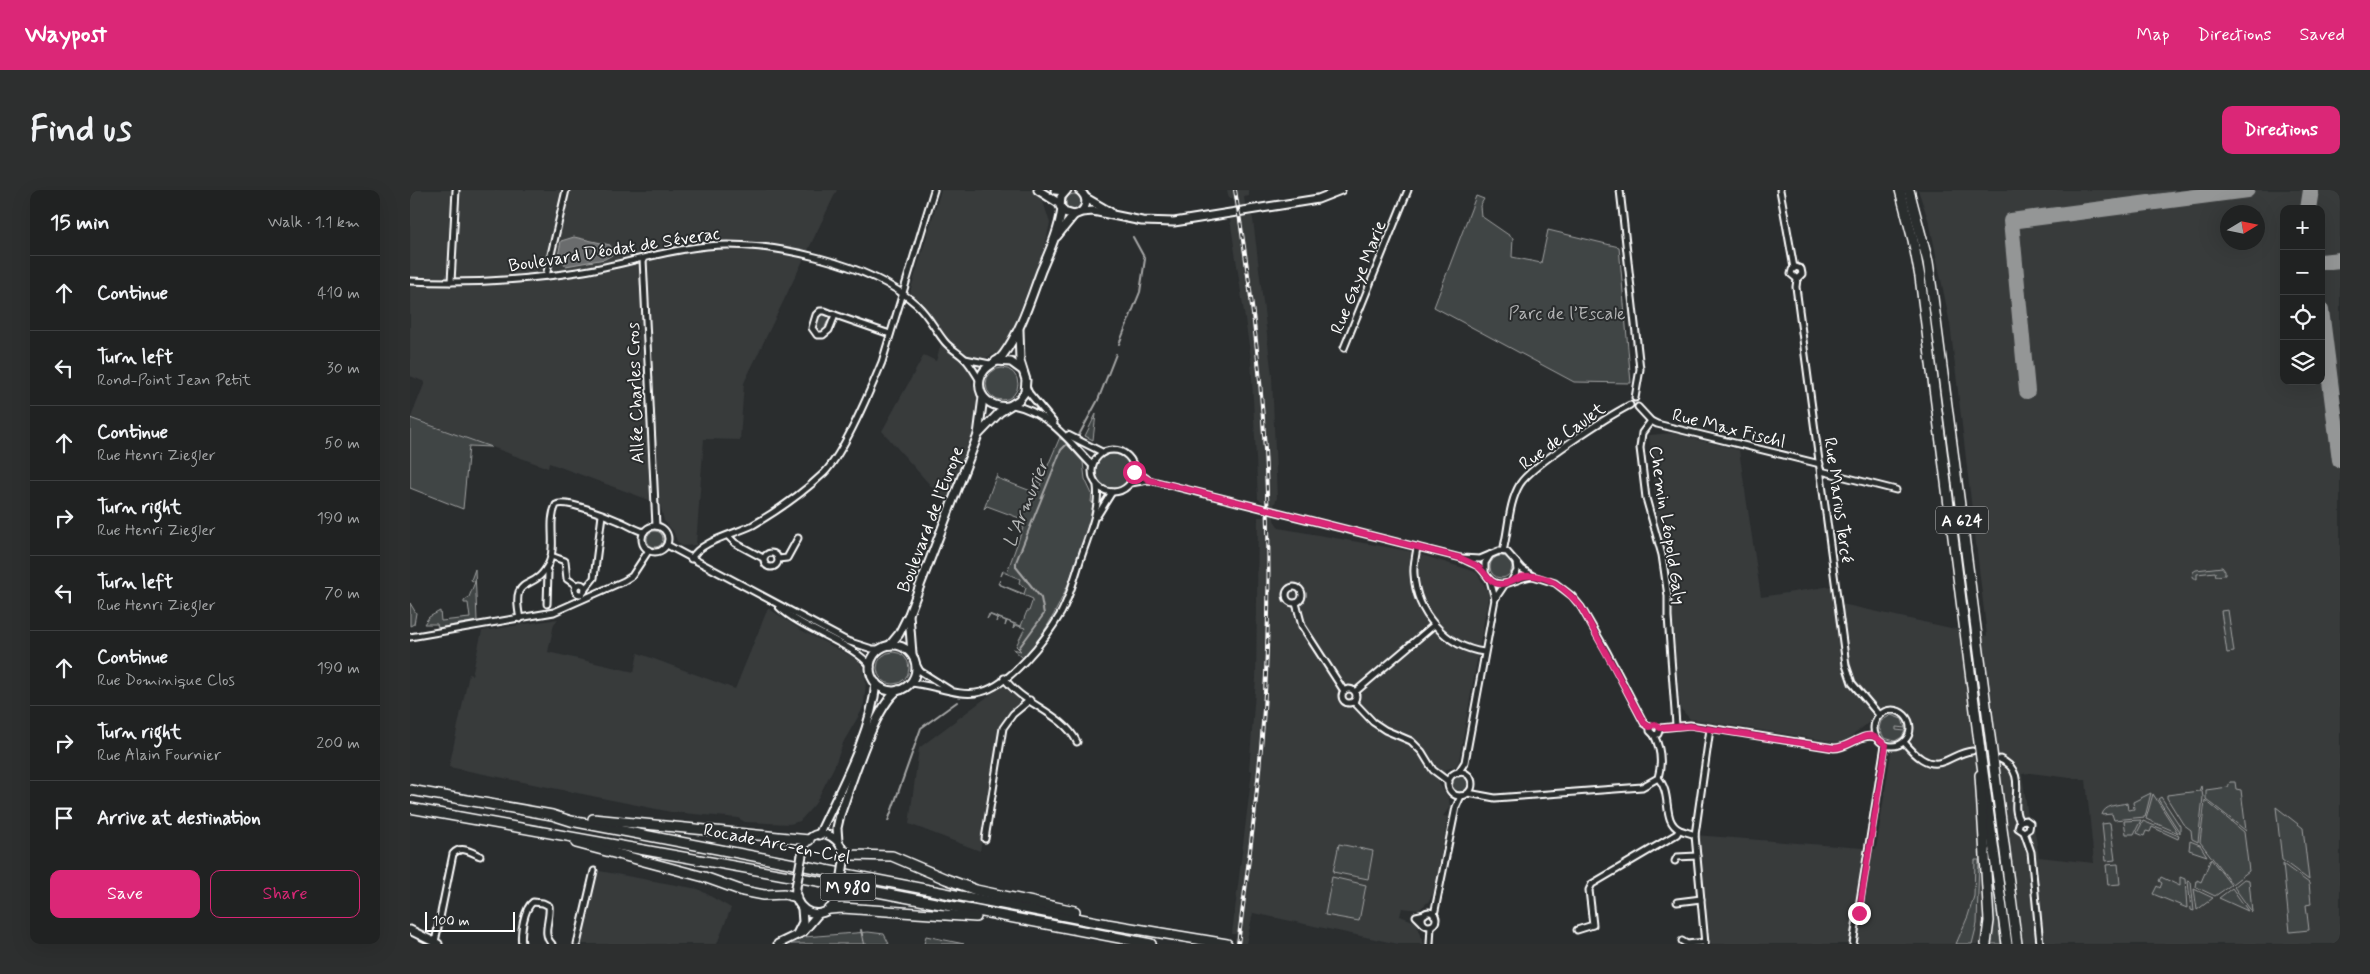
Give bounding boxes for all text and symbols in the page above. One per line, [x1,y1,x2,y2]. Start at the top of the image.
text: Waypost [25,20,107,51]
text: Map [2137,23,2170,47]
text: Directions [2198,23,2272,47]
text: Saved [2300,23,2345,47]
button: Directions [2222,106,2340,154]
text: Find us [30,107,132,153]
north arrow [2220,205,2265,250]
map controls [2280,205,2325,385]
button: + [2280,205,2325,250]
text: 15 min [50,209,110,237]
text: Walk · 1.1 km [268,212,360,233]
street label: Rue Gaye Marie [1325,217,1393,338]
street label: Boulevard Déodat de Séverac [507,221,721,279]
button: − [2280,250,2325,295]
icon: ahead [50,279,78,307]
text: Continue [97,281,168,306]
text: 410 m [317,283,360,304]
button: locate [2280,295,2325,340]
park label: Parc de l’Escale [1508,302,1626,326]
street label: Allée Charles Cros [622,322,650,464]
button: layers [2280,340,2325,385]
text: Turn left [97,345,173,370]
icon: left [50,354,78,382]
text: 30 m [327,358,360,379]
text: Rond-Point Jean Petit [97,370,251,391]
street label: Rue de Caulet [1515,397,1611,476]
street label: Rue Max Fischl [1669,403,1788,455]
text: Continue [97,420,168,445]
icon: ahead [50,429,78,457]
text: 50 m [324,433,360,454]
street label: Rue Marius Tercé [1817,436,1859,564]
street label: Boulevard de l'Europe [892,443,970,596]
street label: Chemin Léopold Galy [1643,444,1691,606]
text: Rue Henri Ziegler [97,445,216,466]
water label: L'Armurier [998,454,1056,551]
route start [1123,461,1146,484]
text: Turn right [97,495,181,520]
icon: right [50,504,78,532]
road number: A 624 [1936,506,1988,534]
text: 190 m [317,508,360,529]
text: Rue Henri Ziegler [97,520,216,541]
text: Turn left [97,570,173,595]
icon: left [50,579,78,607]
text: 70 m [324,583,360,604]
text: Rue Henri Ziegler [97,595,216,616]
text: Continue [97,645,168,670]
icon: ahead [50,654,78,682]
text: 190 m [317,658,360,679]
text: Rue Dominique Clos [97,670,235,691]
text: Turn right [97,720,181,745]
icon: right [50,729,78,757]
text: 200 m [316,733,360,754]
text: Rue Alain Fournier [97,745,221,766]
icon: arrive [50,804,78,832]
text: Arrive at destination [97,806,261,831]
street label: Rocade Arc-en-Ciel [701,818,852,870]
button: Save [50,870,200,918]
button: Share [210,870,360,918]
road number: M 980 [820,874,876,900]
route end [1848,902,1871,925]
scale bar [425,909,515,932]
text: 100 m [432,912,470,930]

